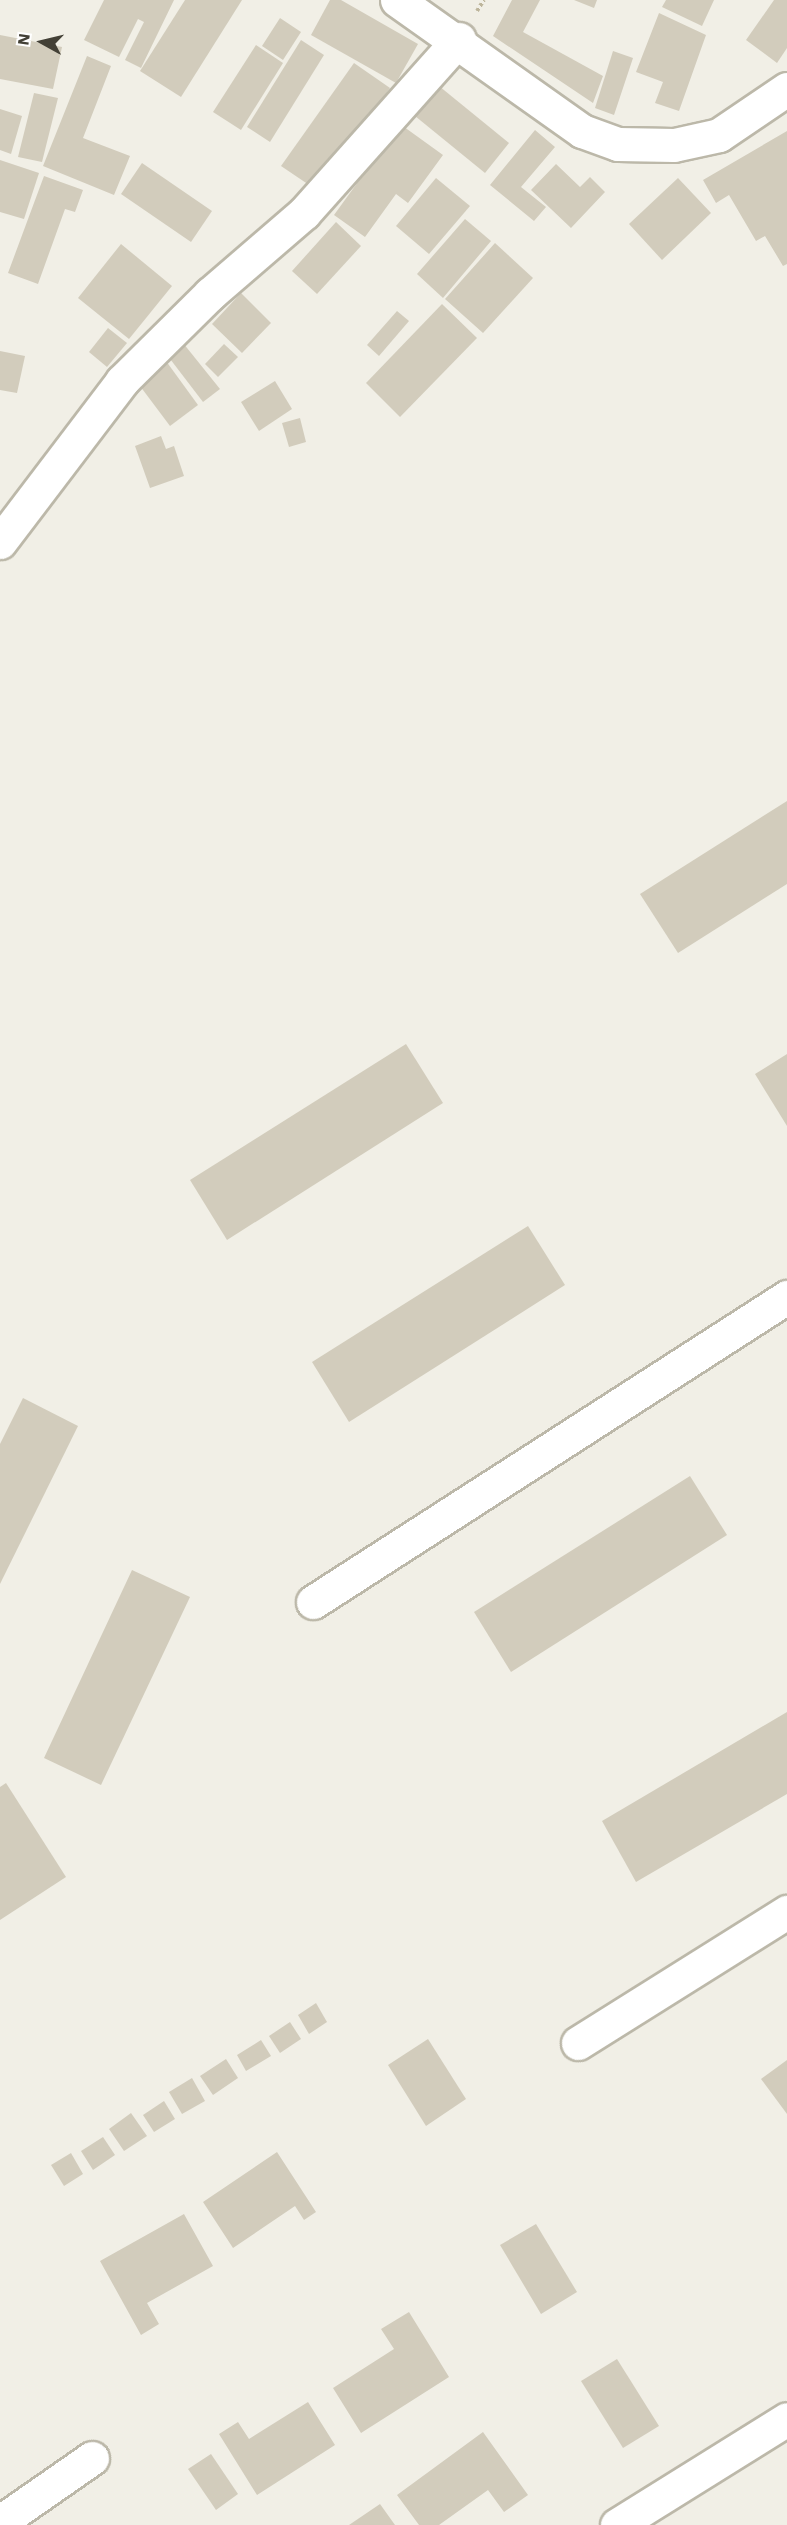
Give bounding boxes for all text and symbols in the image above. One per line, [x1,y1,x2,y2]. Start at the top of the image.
north arrow [12,12,72,72]
text: N [13,32,34,47]

